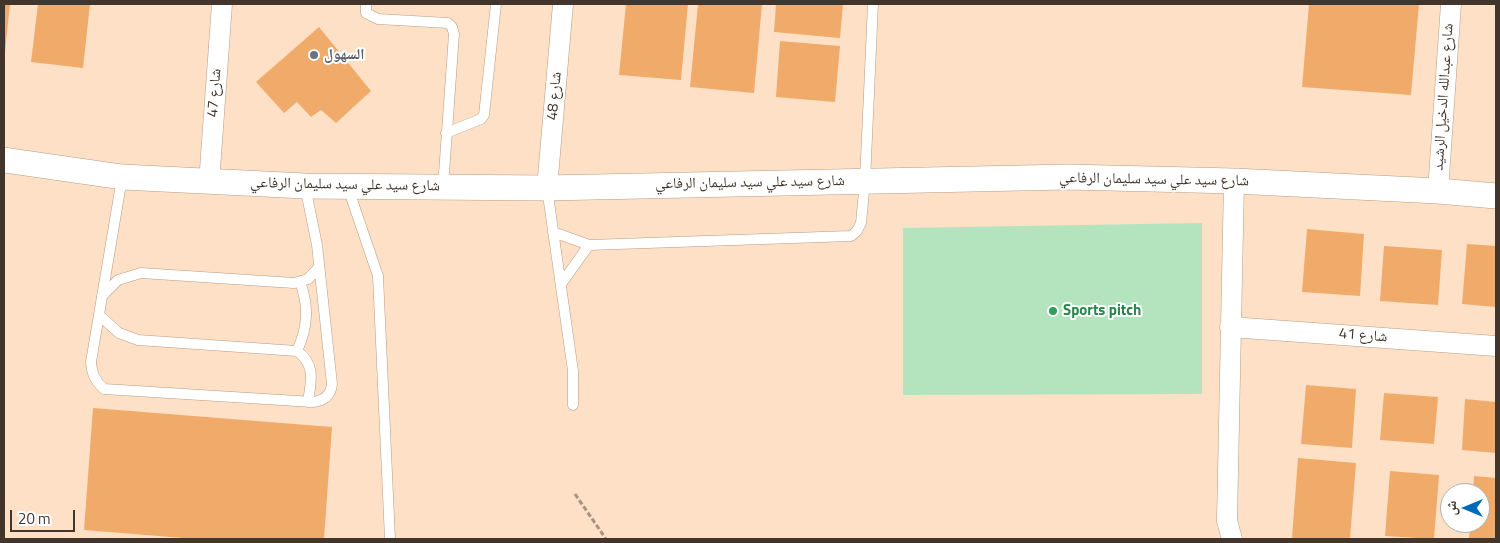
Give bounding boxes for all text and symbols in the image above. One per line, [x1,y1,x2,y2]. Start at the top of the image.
street label: شارع عبدالله الدخيل الرشيد [1430,23,1458,171]
place label: السهول [324,46,364,64]
marker: السهول [308,49,320,61]
street label: شارع 47 [204,68,226,118]
street label: شارع 48 [544,71,566,121]
street label: شارع سيد علي سيد سليمان الرفاعي [1059,169,1249,191]
street label: شارع سيد علي سيد سليمان الرفاعي [655,172,845,194]
street label: شارع سيد علي سيد سليمان الرفاعي [250,174,440,196]
place label: Sports pitch [1063,302,1141,320]
marker: Sports pitch [1047,305,1059,317]
street label: شارع 41 [1338,325,1388,347]
north arrow [1440,483,1490,533]
scale bar [12,500,78,532]
text: ش [1440,501,1461,515]
text: 20 m [18,507,51,530]

